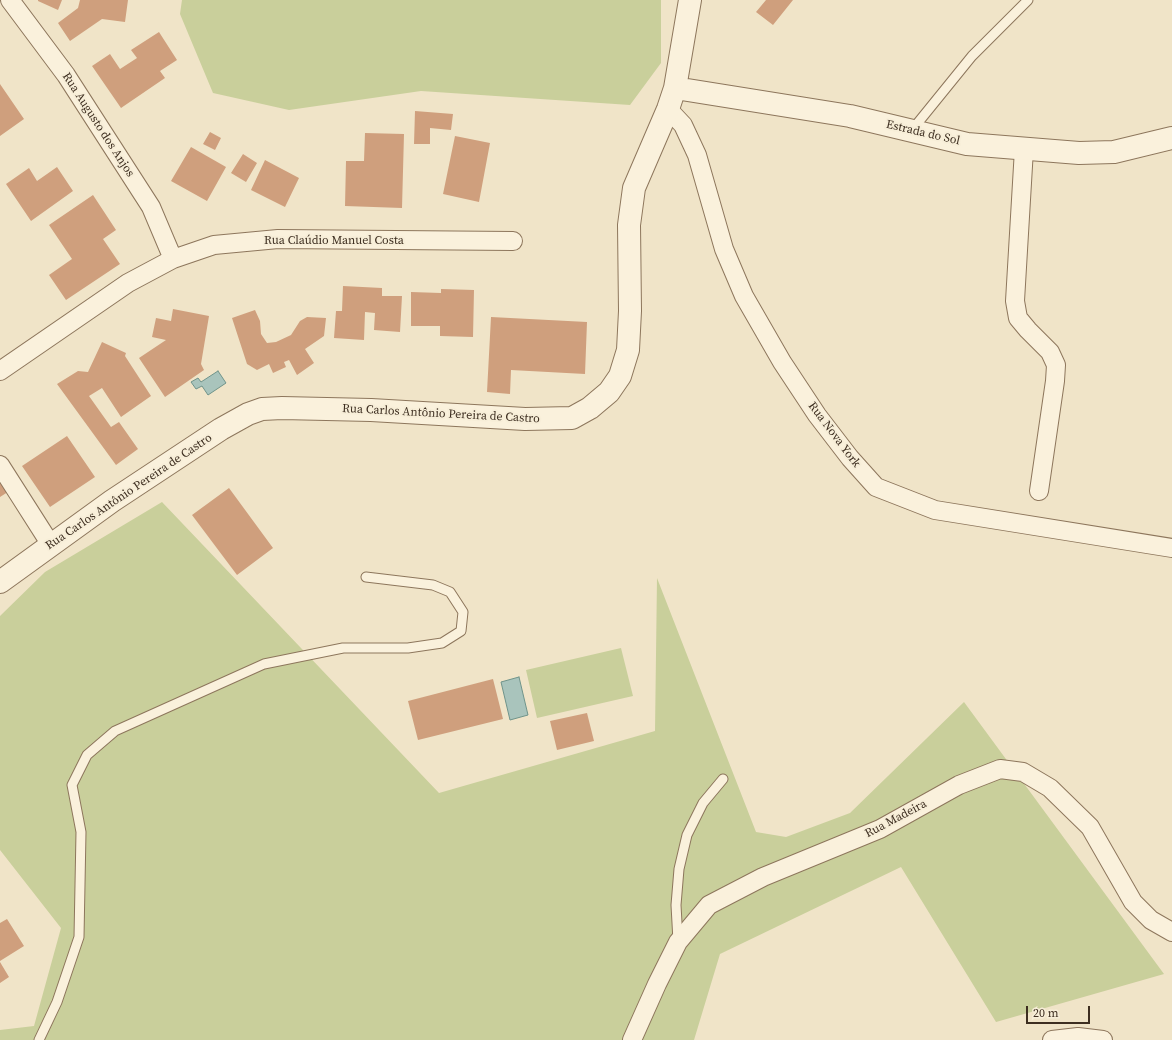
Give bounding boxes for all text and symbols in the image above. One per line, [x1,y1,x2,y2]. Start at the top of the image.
street label: Rua Augusto dos Anjos [59,70,137,180]
street label: Estrada do Sol [885,118,961,148]
street label: Rua Claúdio Manuel Costa [264,234,404,248]
street label: Rua Nova York [805,399,863,471]
street label: Rua Carlos Antônio Pereira de Castro [342,402,540,426]
street label: Rua Carlos Antônio Pereira de Castro [43,431,215,553]
street label: Rua Madeira [863,797,929,841]
scale bar [1028,998,1092,1024]
text: 20 m [1033,1005,1059,1021]

